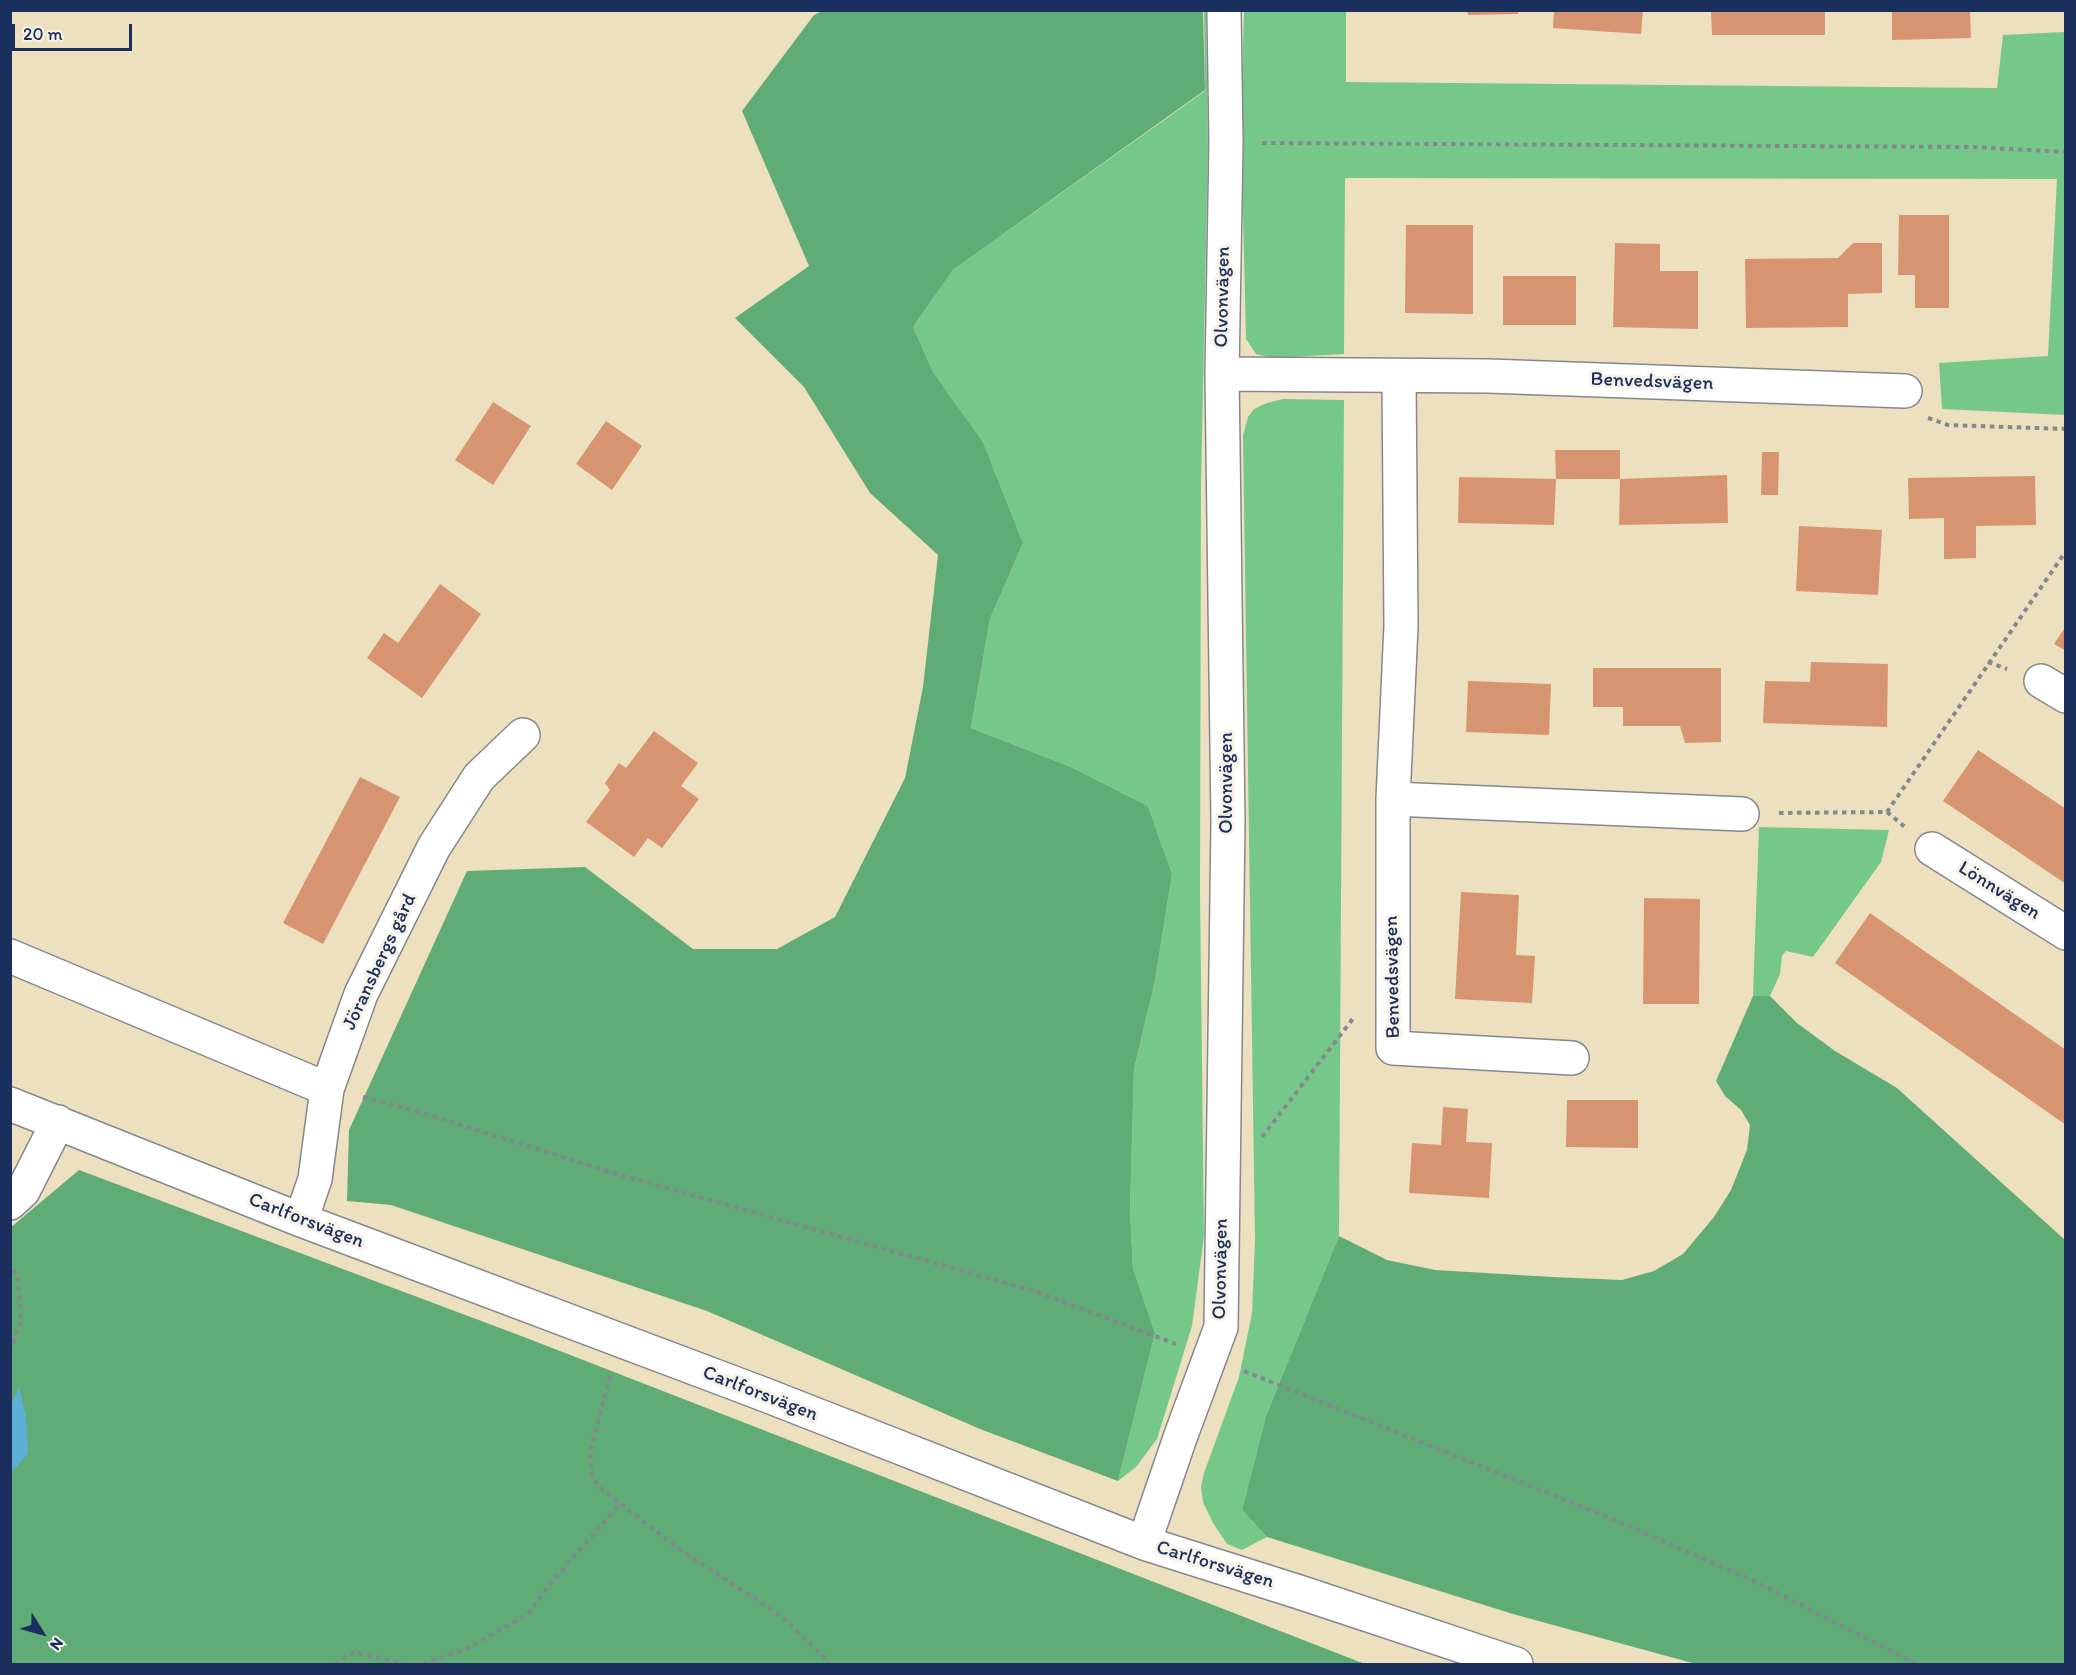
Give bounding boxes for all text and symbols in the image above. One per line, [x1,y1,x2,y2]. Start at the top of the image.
scale bar [15,12,135,50]
text: 20 m [23,23,63,45]
street label: Olvonvägen [1210,246,1236,348]
street label: Benvedsvägen [1590,368,1714,396]
street label: Olvonvägen [1215,732,1239,834]
street label: Lönnvägen [1953,856,2045,926]
street label: Jöransbergs gård [338,890,422,1034]
street label: Benvedsvägen [1380,915,1406,1039]
street label: Carlforsvägen [245,1188,367,1254]
street label: Olvonvägen [1208,1218,1234,1320]
street label: Carlforsvägen [699,1361,821,1427]
street label: Carlforsvägen [1153,1536,1277,1594]
north arrow [12,1603,72,1663]
text: N [46,1634,68,1654]

